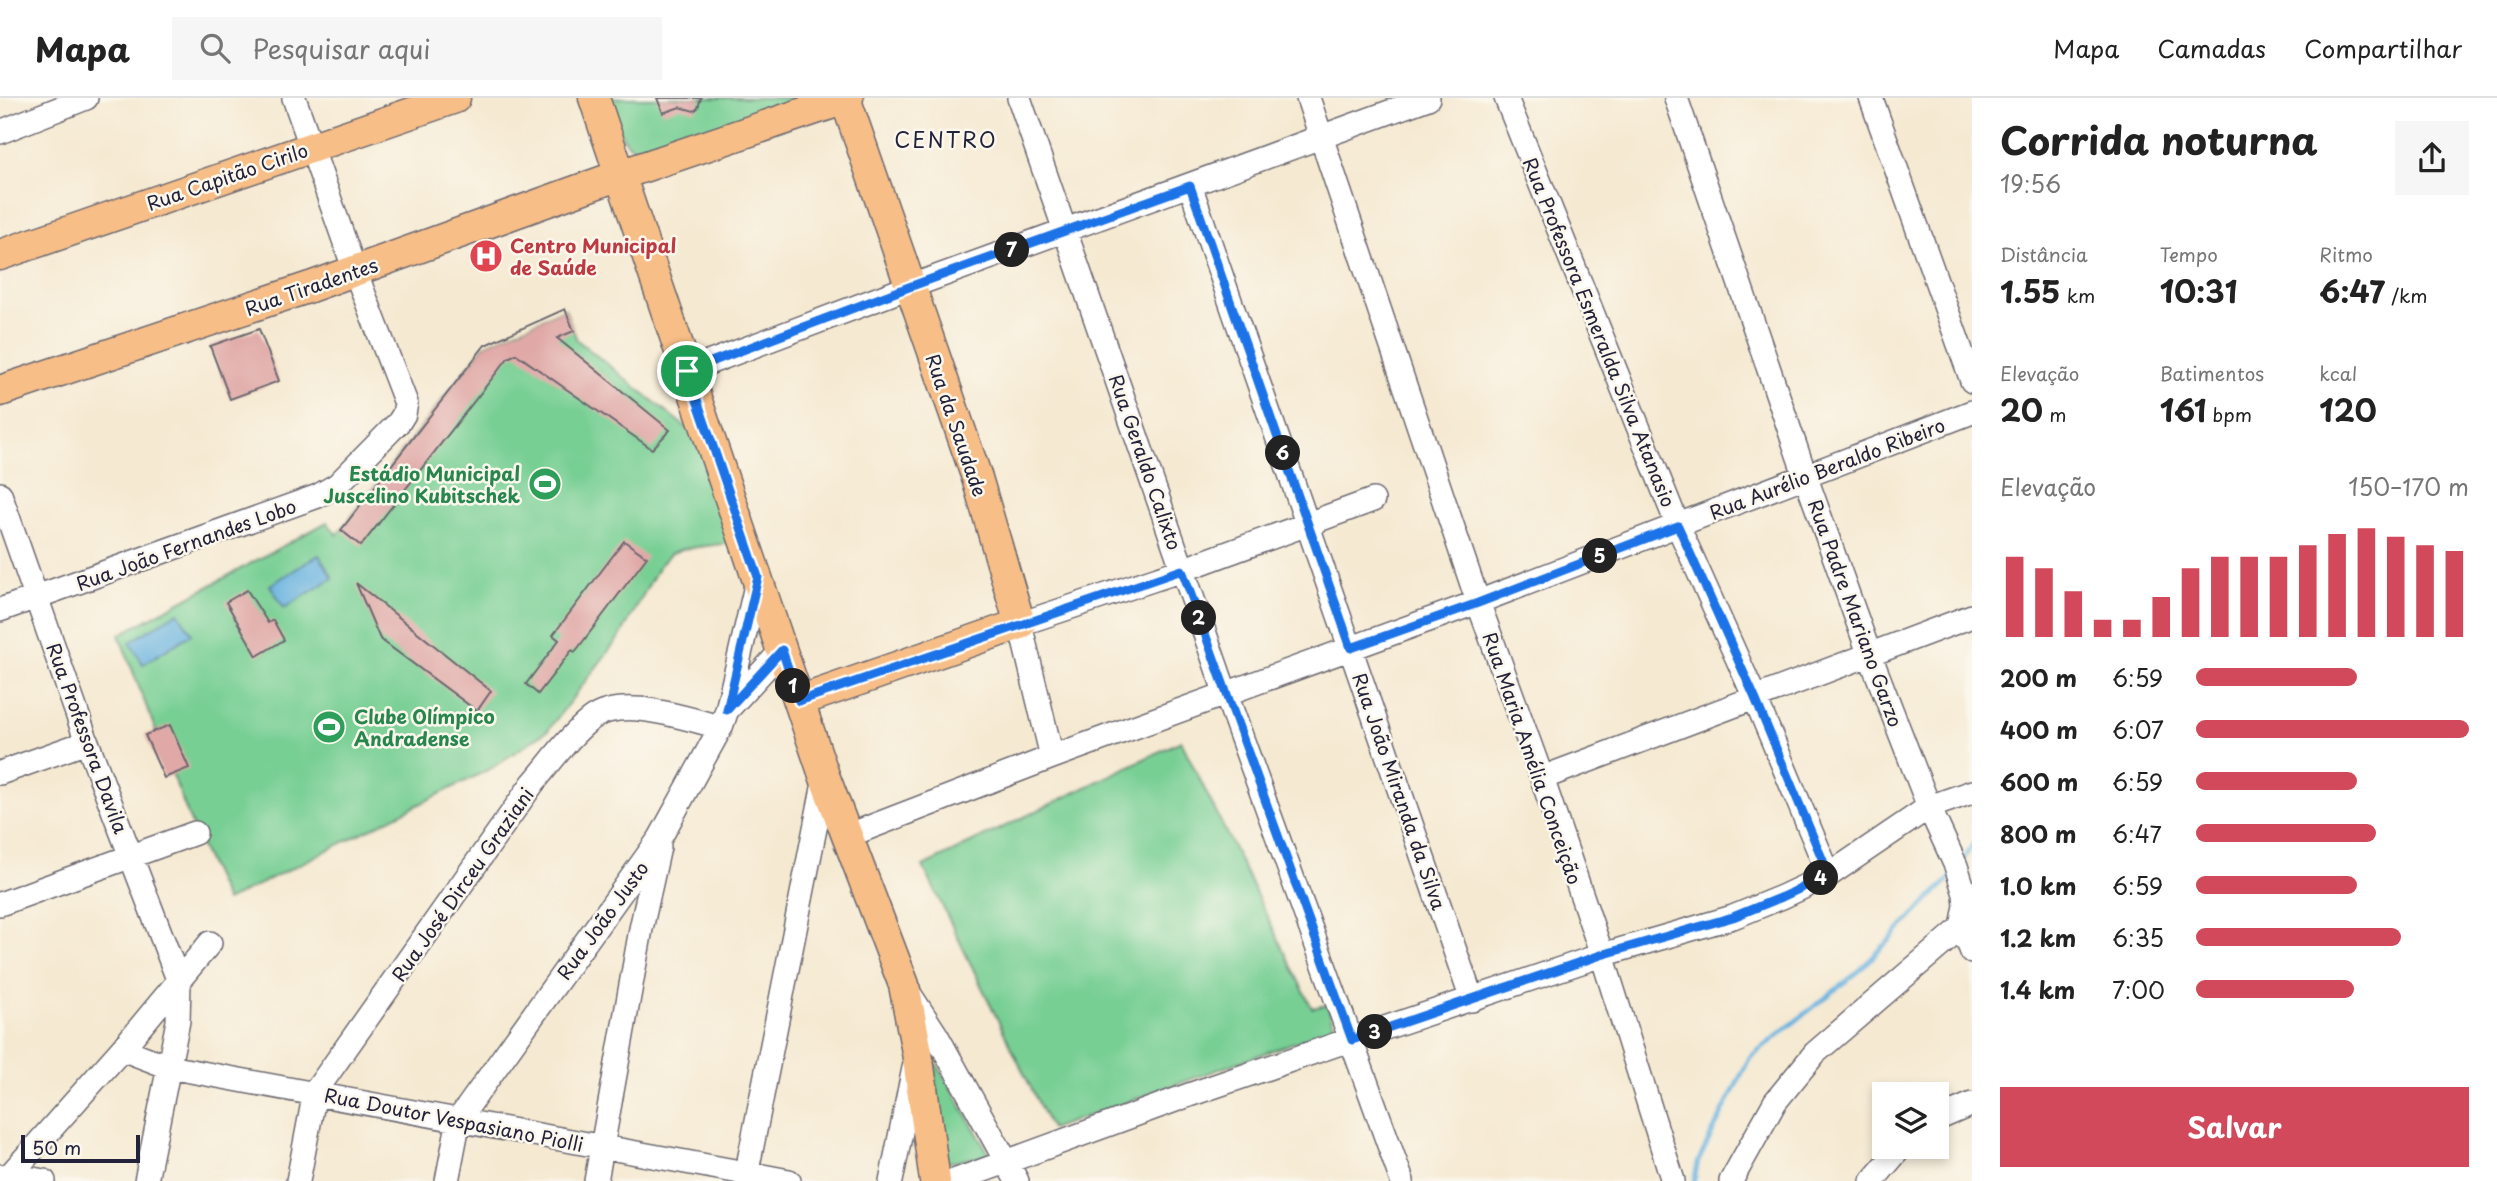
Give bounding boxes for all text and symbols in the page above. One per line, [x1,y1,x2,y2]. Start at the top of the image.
search box [172,17,662,80]
text: Mapa [35,23,130,73]
icon: search [196,29,234,67]
text: Pesquisar aqui [252,29,431,68]
text: Mapa [2053,30,2119,66]
text: Camadas [2157,30,2266,66]
text: Compartilhar [2304,30,2462,66]
text: Corrida noturna [2000,111,2318,168]
button: share [2395,121,2469,195]
district label: CENTRO [894,123,998,155]
street label: Rua Capitão Cirilo [143,135,311,217]
street label: Rua Professora Esmeralda Silva Atanasio [1517,153,1683,511]
text: 19:56 [2000,166,2061,201]
place label: Centro Municipal de Saúde [510,231,677,281]
pin: 7 [995,232,1030,268]
text: 7 [1006,235,1017,263]
hospital icon: Centro Municipal de Saúde [467,237,505,275]
text: Distância [2000,240,2088,268]
text: Tempo [2160,240,2218,268]
text: Ritmo [2319,240,2373,268]
street label: Rua Tiradentes [241,250,381,322]
text: 1.55 [2000,268,2060,313]
text: 10:31 [2160,268,2238,313]
text: 6:47 [2319,268,2385,313]
text: km [2060,281,2095,309]
text: /km [2385,281,2428,309]
pin [657,341,717,401]
street label: Rua da Saudade [919,350,995,500]
icon: arrive [668,352,706,390]
text: Elevação [2000,359,2079,387]
text: Batimentos [2160,359,2264,387]
text: kcal [2319,359,2357,387]
street label: Rua Geraldo Calixto [1103,370,1189,554]
text: 20 [2000,387,2043,432]
text: 161 [2160,387,2206,432]
text: 120 [2319,387,2377,432]
text: m [2043,400,2066,428]
text: bpm [2206,400,2252,428]
street label: Rua Aurélio Beraldo Ribeiro [1705,410,1949,526]
pin: 6 [1266,436,1300,470]
text: 6 [1276,438,1289,466]
place label: Estádio Municipal Juscelino Kubitschek [323,459,520,509]
sports icon: Estádio Municipal Juscelino Kubitschek [526,465,564,503]
text: Elevação [2000,469,2096,504]
text: 150–170 m [2348,469,2469,504]
street label: Rua João Fernandes Lobo [72,491,300,597]
street label: Rua Padre Mariano Garzo [1802,495,1910,731]
pin: 5 [1582,538,1618,574]
text: 5 [1593,541,1606,569]
pin: 2 [1182,601,1216,636]
text: 2 [1192,603,1205,631]
street label: Rua Maria Amélia Conceição [1477,628,1589,888]
street label: Rua Professora Davila [40,639,136,838]
text: 200 m [2000,660,2077,695]
text: 6:59 [2112,660,2163,695]
pin: 1 [776,668,810,704]
street label: Rua João Miranda da Silva [1346,669,1454,913]
text: 1 [788,671,797,699]
place label: Clube Olímpico Andradense [354,702,495,752]
sports icon: Clube Olímpico Andradense [310,708,348,746]
text: 400 m [2000,712,2078,747]
text: 6:07 [2112,712,2164,747]
text: 600 m [2000,764,2078,799]
text: 6:59 [2112,764,2163,799]
street label: Rua José Dirceu Graziani [384,781,540,987]
text: 800 m [2000,816,2077,851]
text: 6:47 [2112,816,2162,851]
street label: Rua João Justo [549,855,655,985]
pin: 4 [1804,860,1839,896]
text: 4 [1814,863,1827,891]
text: 1.0 km [2000,868,2077,903]
text: 6:59 [2112,868,2163,903]
text: 1.2 km [2000,920,2076,955]
text: 6:35 [2112,920,2164,955]
text: 1.4 km [2000,972,2075,1007]
text: 7:00 [2112,972,2165,1007]
pin: 3 [1358,1014,1392,1049]
text: 3 [1368,1017,1381,1045]
street label: Rua Doutor Vespasiano Piolli [322,1080,586,1158]
map controls [1872,1082,1949,1159]
button: layers [1872,1082,1949,1159]
button: Salvar [2000,1087,2469,1167]
scale bar [21,1132,140,1164]
text: 50 m [32,1133,81,1161]

